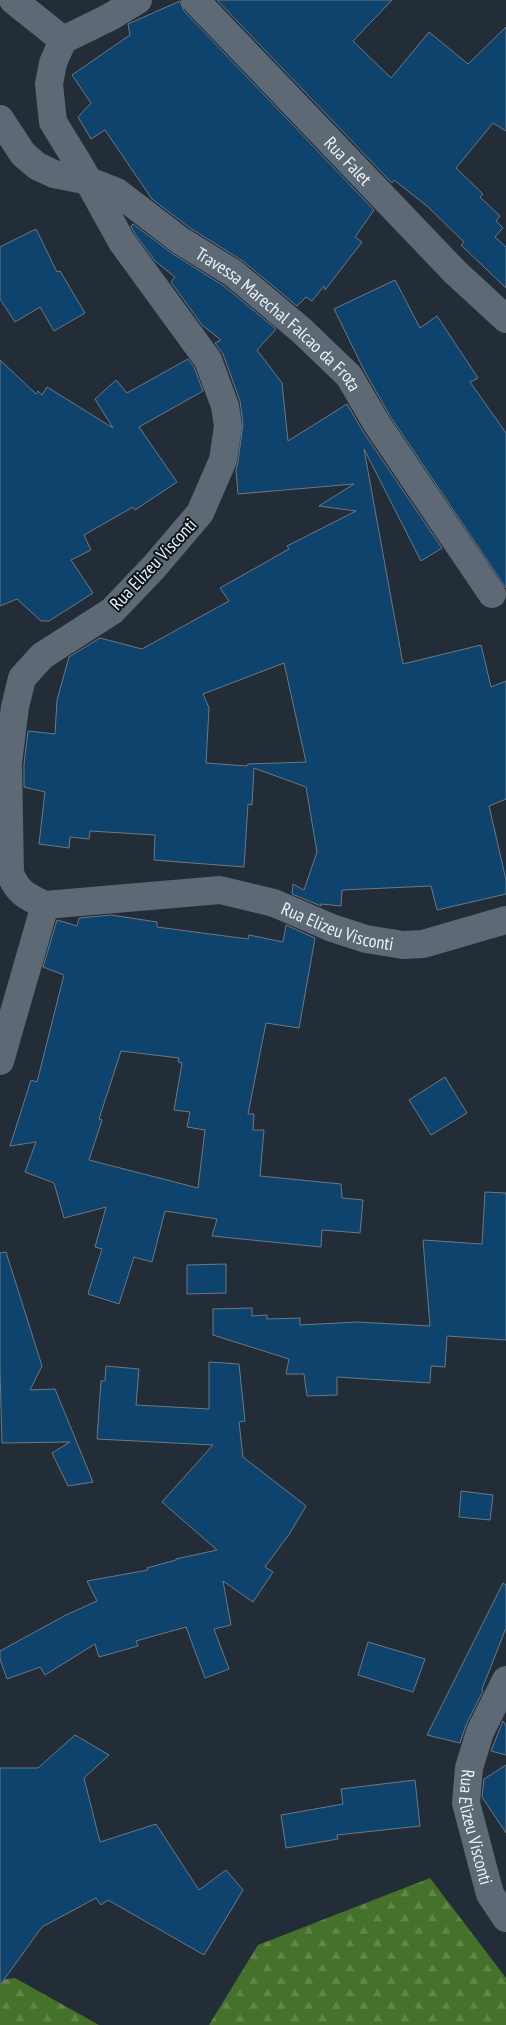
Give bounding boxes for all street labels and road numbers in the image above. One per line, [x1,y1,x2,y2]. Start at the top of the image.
street label: Rua Falet [320,131,377,190]
street label: Travessa Marechal Falcao da Frota [192,241,367,395]
street label: Rua Elizeu Visconti [105,513,201,615]
street label: Rua Elizeu Visconti [278,896,395,955]
street label: Rua Elizeu Visconti [454,1769,498,1887]

